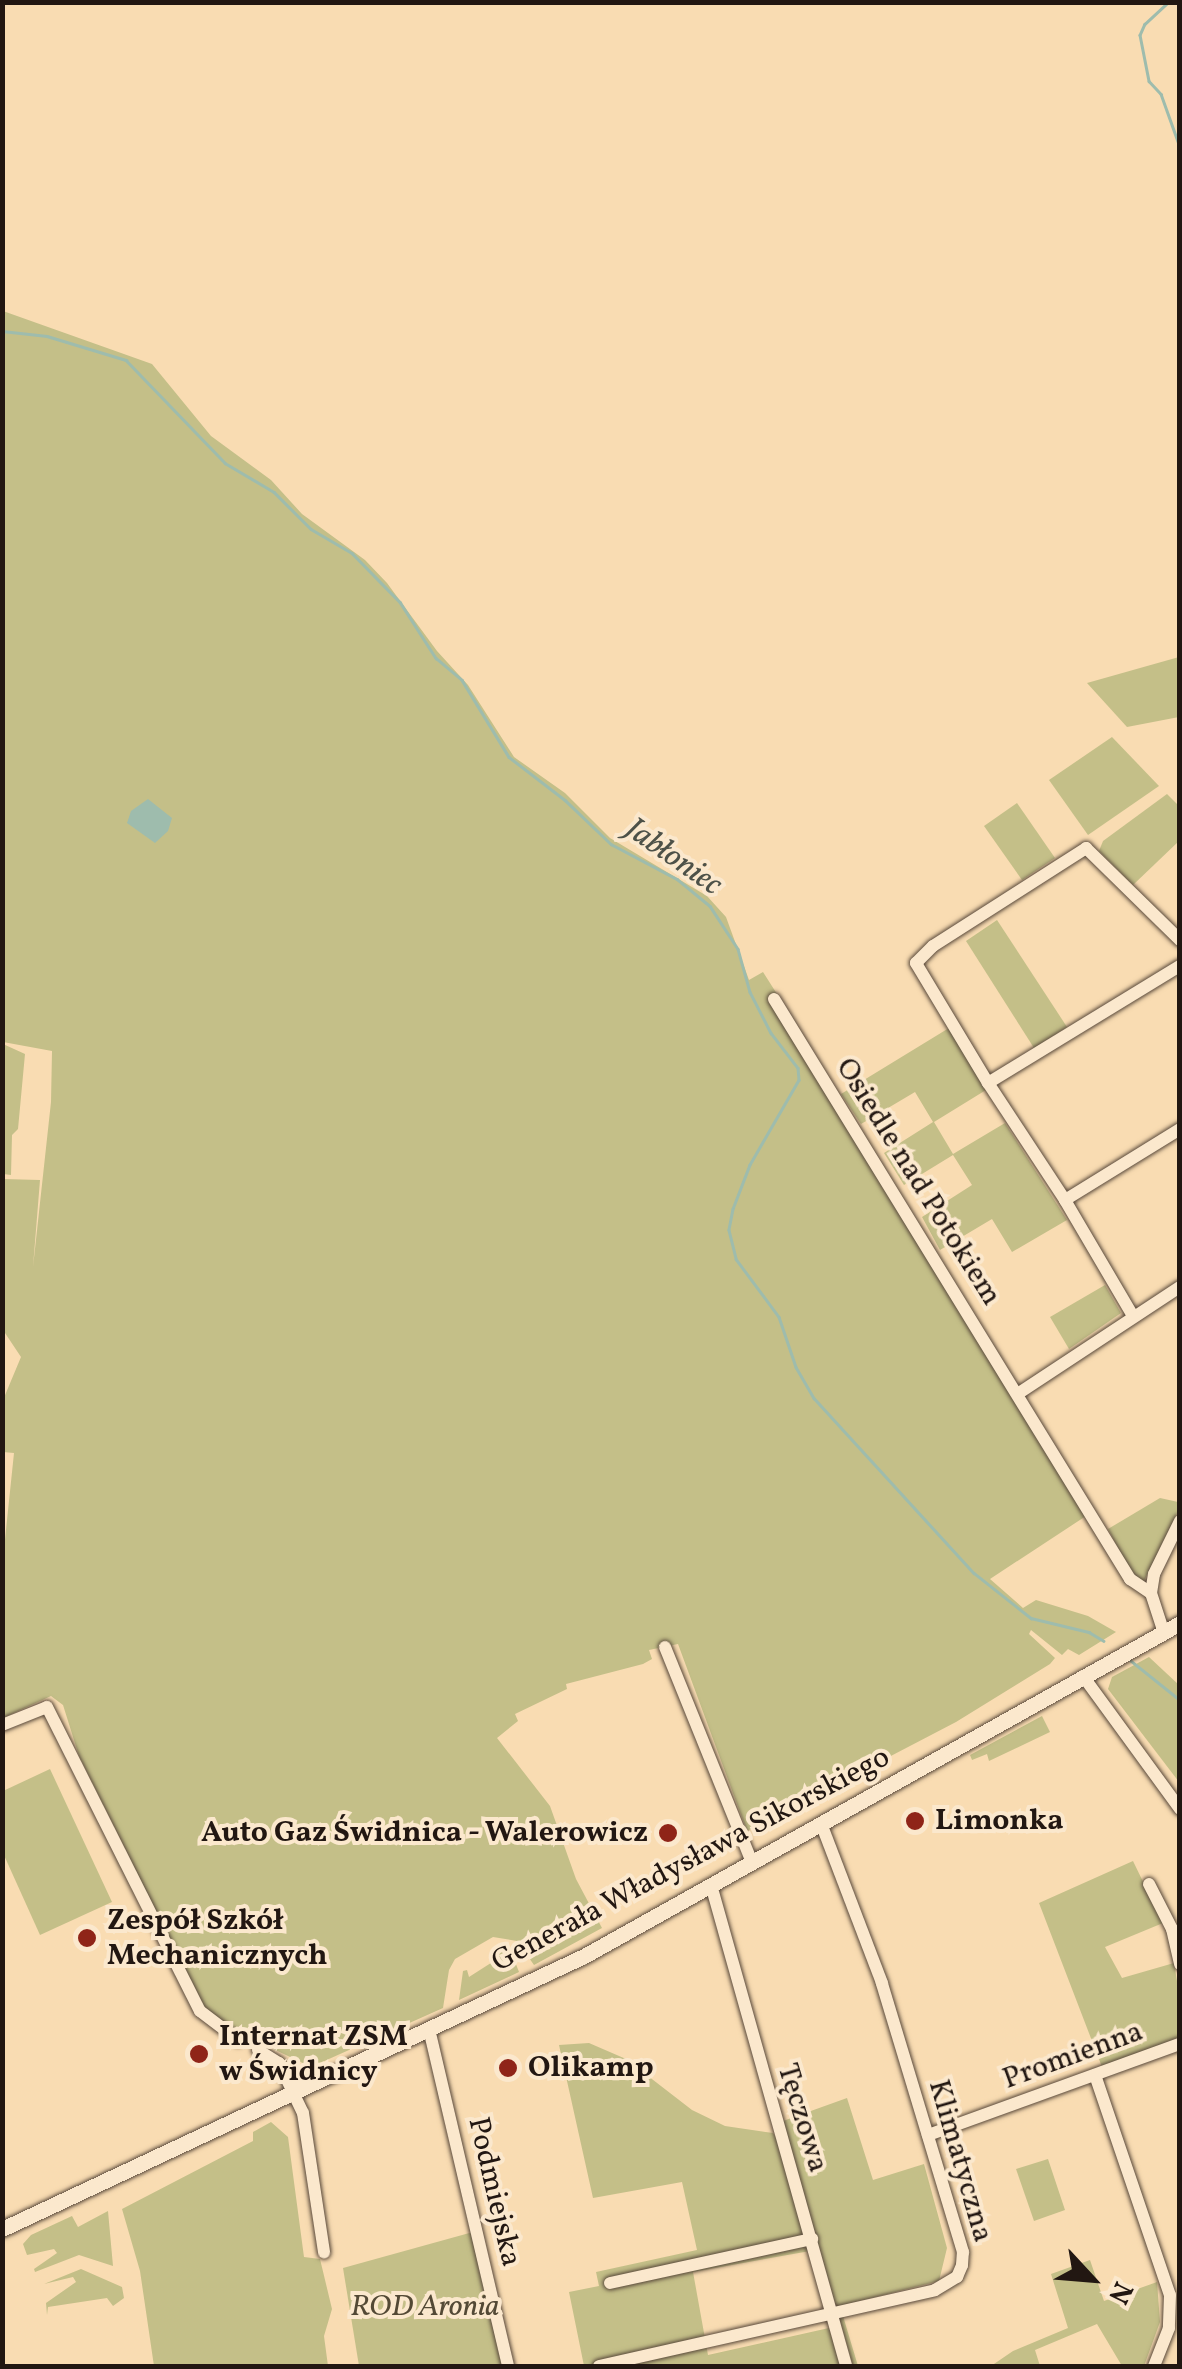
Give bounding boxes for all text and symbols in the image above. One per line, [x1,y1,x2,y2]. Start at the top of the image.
water label: Jabłoniec [617,811,729,905]
street label: Osiedle nad Potokiem [827,1052,1009,1312]
street label: Generała Władysława Sikorskiego [486,1739,896,1981]
place label: Limonka [935,1803,1064,1839]
marker: Limonka [904,1810,926,1832]
place label: Auto Gaz Świdnica - Walerowicz [199,1815,648,1851]
marker: Auto Gaz Świdnica - Walerowicz [657,1822,679,1844]
place label: Zespół Szkół Mechanicznych [107,1903,327,1974]
marker: Zespół Szkół Mechanicznych [76,1927,98,1949]
street label: Promienna [998,2014,1148,2098]
place label: Internat ZSM w Świdnicy [219,2019,408,2090]
marker: Internat ZSM w Świdnicy [188,2043,210,2065]
place label: Olikamp [528,2050,654,2086]
marker: Olikamp [497,2057,519,2079]
street label: Tęczowa [768,2059,836,2177]
street label: Klimatyczna [920,2076,1000,2246]
street label: Podmiejska [459,2114,529,2270]
north arrow [1042,2229,1142,2329]
text: N [1097,2275,1141,2310]
park label: ROD Aronia [350,2289,500,2325]

